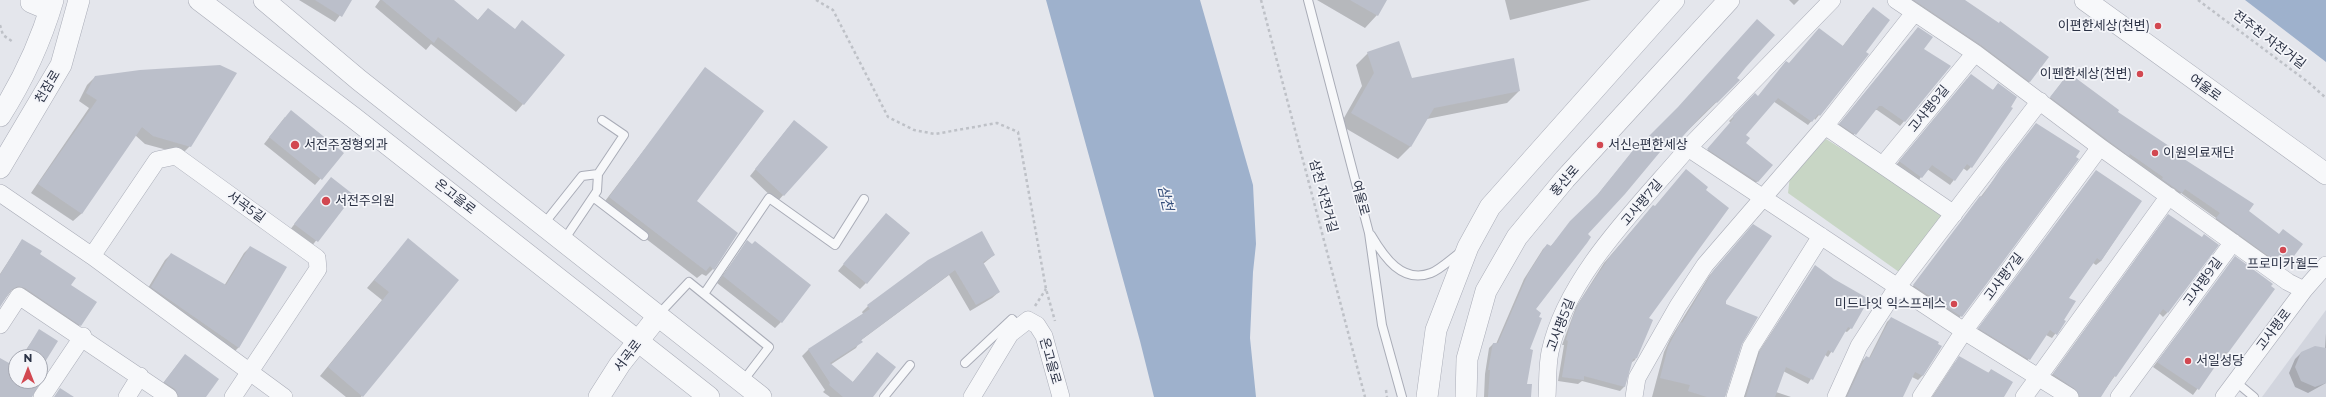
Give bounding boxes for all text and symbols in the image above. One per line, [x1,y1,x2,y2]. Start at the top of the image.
street label: 전주천 자전거길 [2230,8,2308,72]
place label: 이편한세상(천변) [2058,18,2150,34]
marker: 이편한세상(천변) [2153,21,2163,31]
place label: 이펜한세상(천변) [2040,66,2132,82]
street label: 천잠로 [32,68,64,106]
marker: 이펜한세상(천변) [2135,69,2145,79]
street label: 여울로 [2186,71,2224,105]
street label: 고사평9길 [1905,82,1953,136]
place label: 서전주정형외과 [304,137,388,153]
place label: 서신e편한세상 [1608,137,1688,153]
marker: 서전주정형외과 [289,139,301,151]
marker: 서신e편한세상 [1595,140,1605,150]
place label: 이원의료재단 [2163,145,2235,161]
marker: 이원의료재단 [2150,148,2160,158]
street label: 삼천 자전거길 [1306,158,1340,234]
street label: 홍산로 [1547,162,1583,200]
street label: 온고을로 [431,176,479,218]
street label: 고사평7길 [1618,177,1666,229]
street label: 여울로 [1348,179,1372,217]
water label: 삼천 [1154,184,1176,212]
street label: 서곡5길 [224,188,268,226]
place label: 서전주의원 [335,193,395,209]
marker: 서전주의원 [320,195,332,207]
marker: 프로미카월드 [2278,245,2288,255]
street label: 고사평7길 [1981,250,2027,304]
street label: 고사평9길 [2180,255,2226,309]
place label: 프로미카월드 [2247,256,2319,272]
street label: 고사평5길 [1544,296,1578,354]
place label: 미드나잇 익스프레스 [1835,296,1946,312]
marker: 미드나잇 익스프레스 [1949,299,1959,309]
street label: 고사평로 [2253,306,2295,354]
street label: 온고을로 [1036,336,1064,386]
street label: 서곡로 [611,337,645,375]
north arrow [8,349,48,389]
text: N [24,351,32,365]
place label: 서일성당 [2196,353,2244,369]
marker: 서일성당 [2183,356,2193,366]

